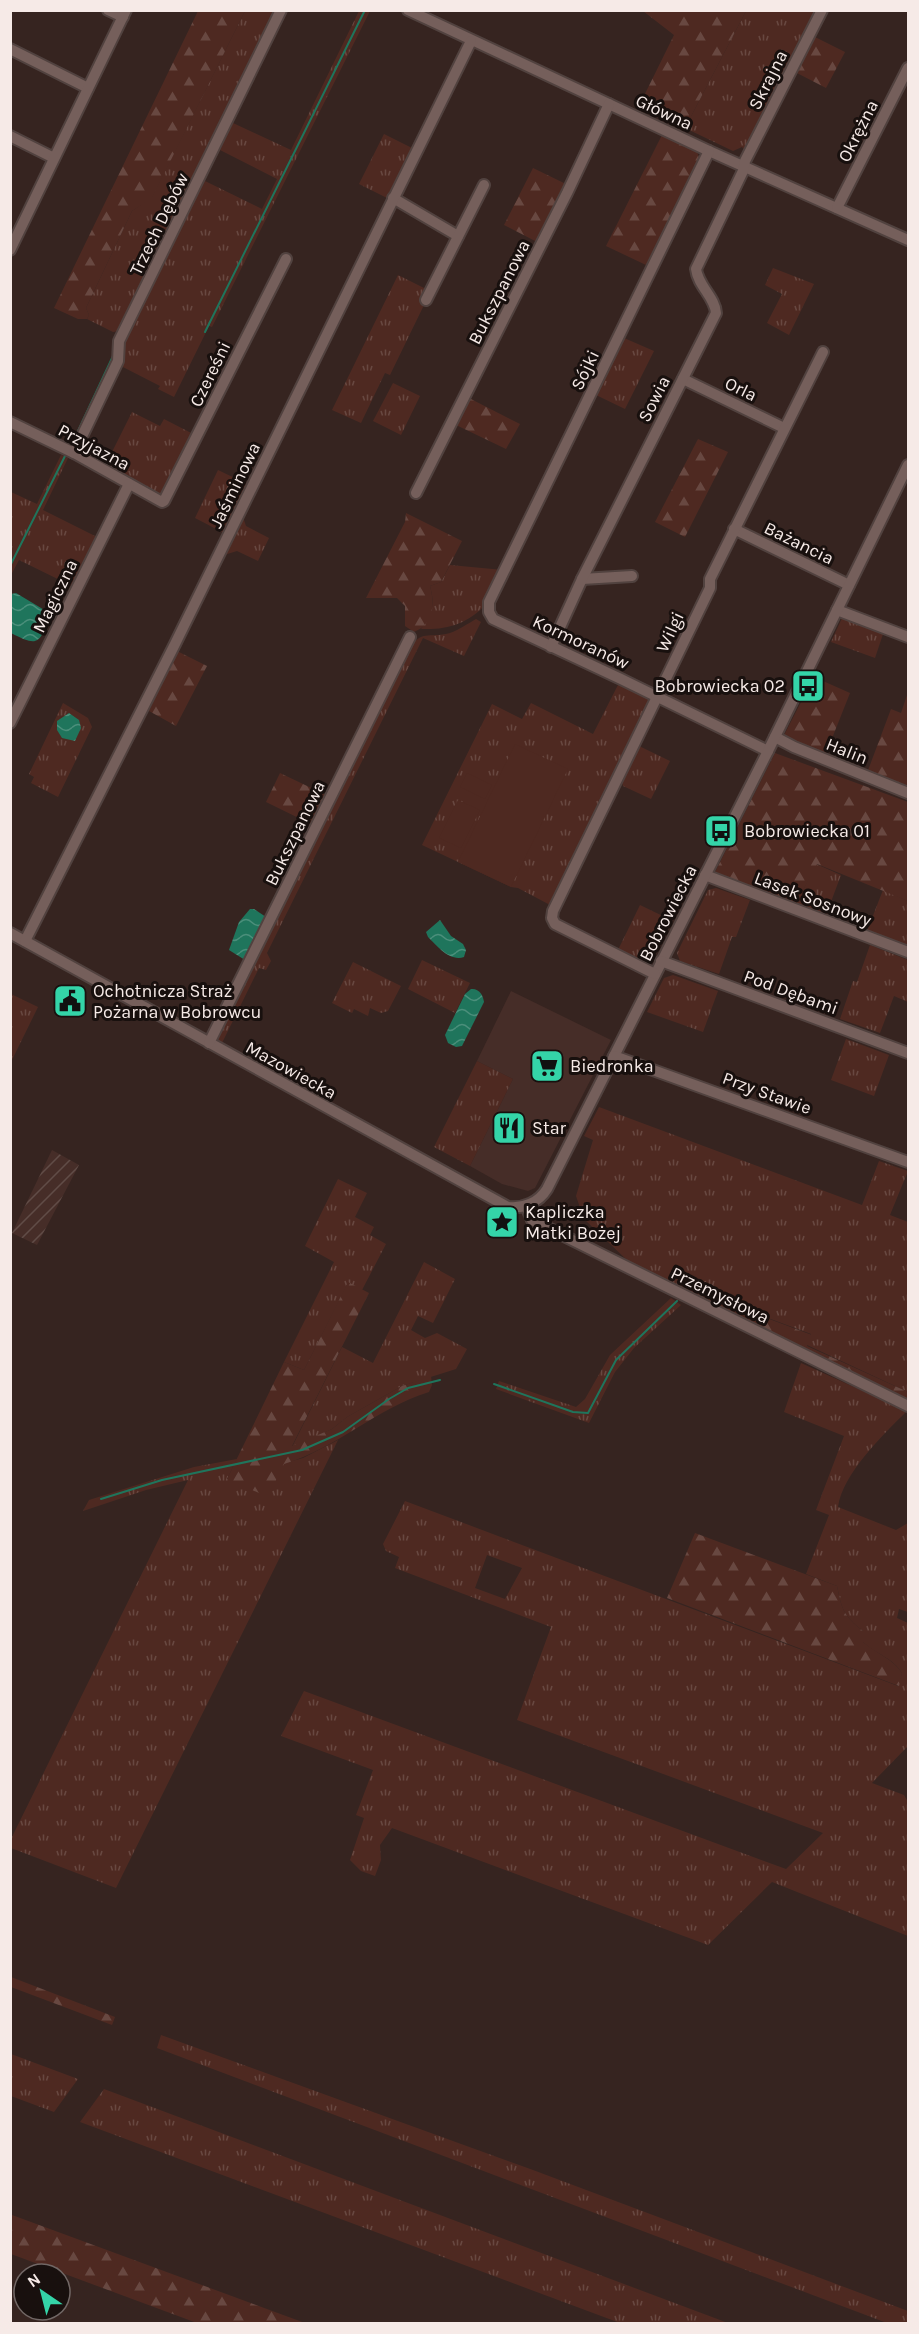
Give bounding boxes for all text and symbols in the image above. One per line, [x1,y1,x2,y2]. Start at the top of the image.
street label: Skrajna [744,47,792,113]
street label: Główna [632,89,696,135]
street label: Okrężna [833,96,883,166]
street label: Trzech Dębów [125,169,193,279]
street label: Bukszpanowa [463,236,535,348]
street label: Czereśni [185,338,235,410]
street label: Sójki [566,346,604,394]
street label: Sowia [633,372,675,426]
street label: Orla [721,372,761,406]
street label: Przyjazna [54,419,134,475]
street label: Jaśminowa [205,439,265,531]
street label: Bażancia [760,517,838,569]
street label: Magiczna [28,556,82,636]
street label: Wilgi [651,608,689,656]
street label: Kormoranów [529,610,633,674]
bus stop icon: Bobrowiecka 02 [790,668,826,704]
place label: Bobrowiecka 02 [655,675,785,697]
street label: Halin [823,733,871,769]
street label: Bukszpanowa [260,777,330,889]
bus stop icon: Bobrowiecka 01 [703,813,739,849]
place label: Bobrowiecka 01 [744,820,870,842]
street label: Bobrowiecka [634,861,702,965]
street label: Lasek Sosnowy [751,867,875,932]
street label: Pod Dębami [741,965,841,1019]
place label: Ochotnicza Straż Pożarna w Bobrowcu [93,980,261,1023]
public building icon: Ochotnicza Straż Pożarna w Bobrowcu [52,983,88,1019]
street label: Mazowiecka [242,1036,340,1104]
supermarket icon: Biedronka [529,1048,565,1084]
place label: Biedronka [570,1055,654,1077]
street label: Przy Stawie [720,1067,814,1119]
restaurant icon: Star [491,1110,527,1146]
place label: Star [532,1117,567,1139]
place label: Kapliczka Matki Bożej [525,1201,621,1244]
place icon: Kapliczka Matki Bożej [484,1204,520,1240]
street label: Przemysłowa [667,1262,773,1328]
north arrow [12,2262,72,2322]
text: N [24,2269,44,2291]

